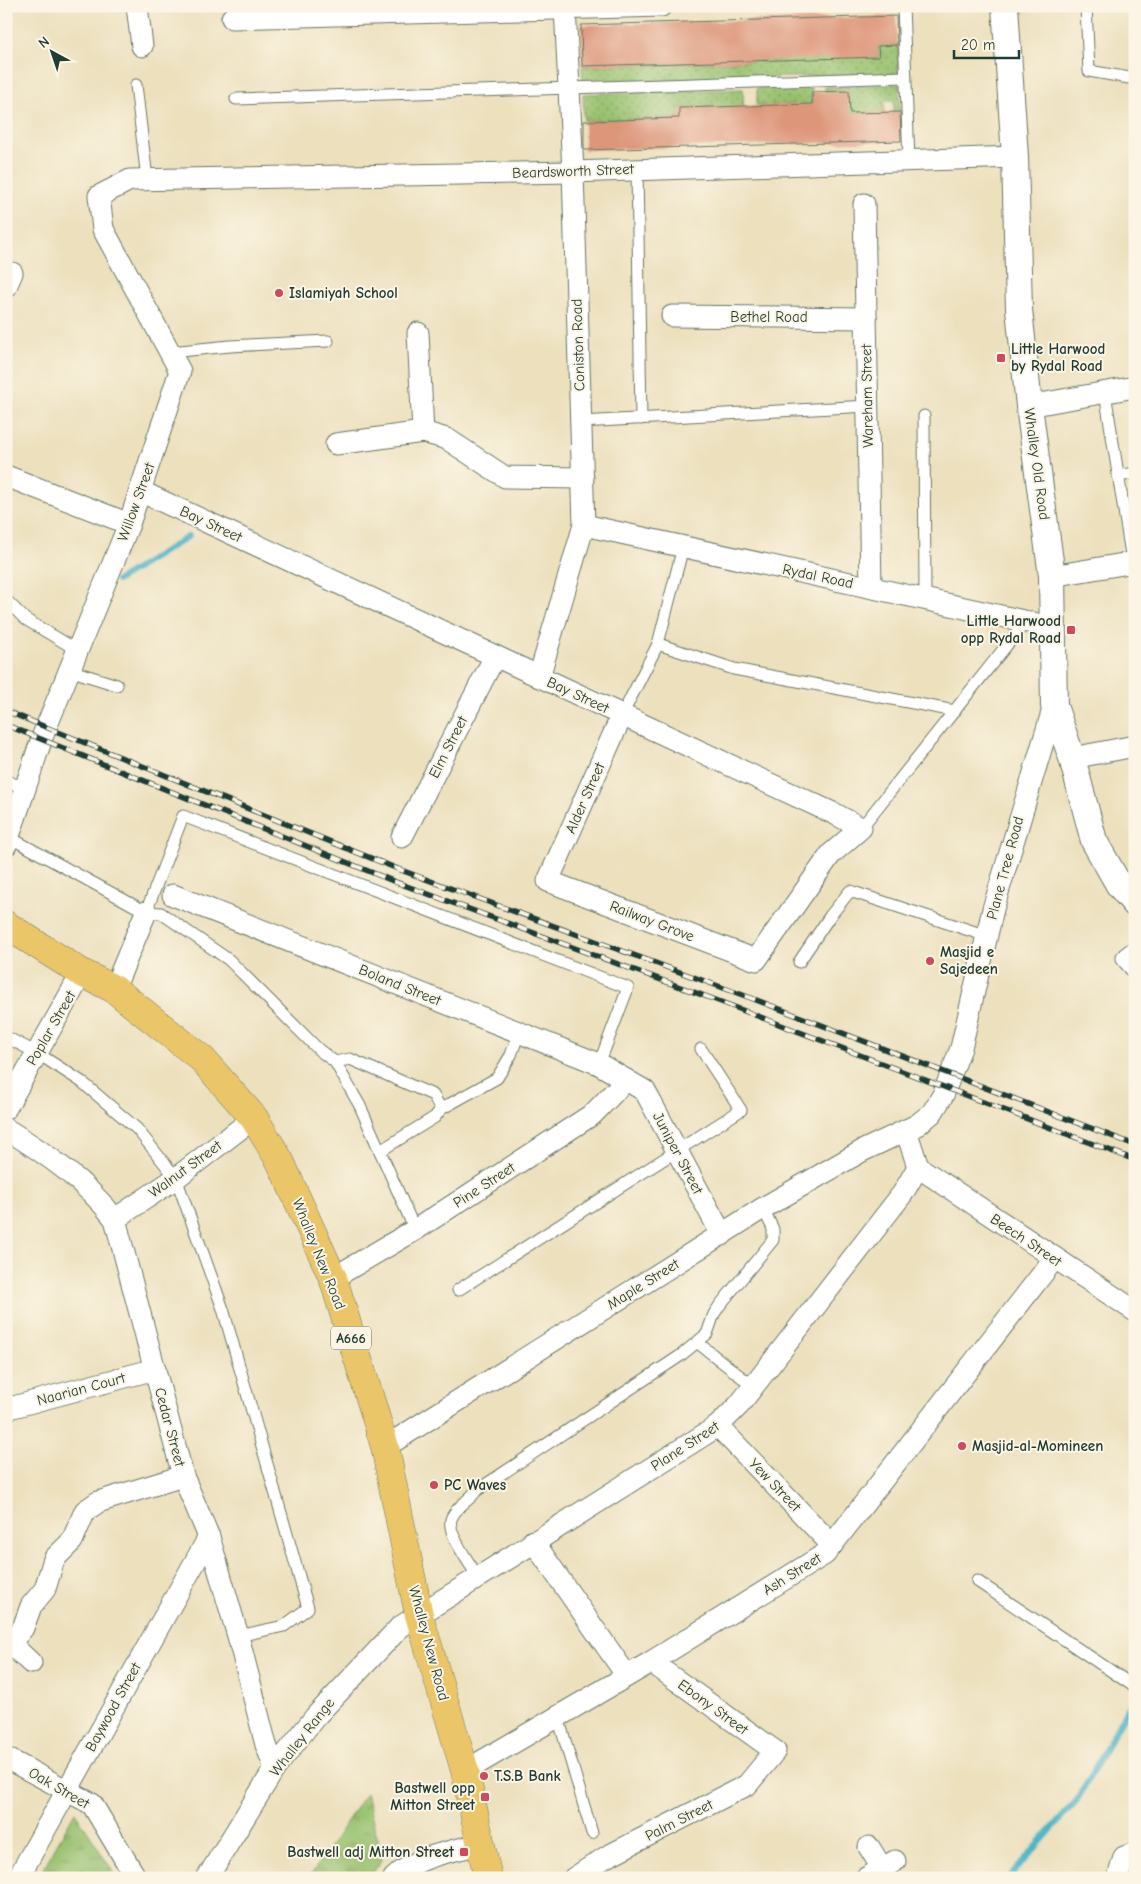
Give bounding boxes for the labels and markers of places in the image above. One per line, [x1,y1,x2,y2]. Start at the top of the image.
place label: Islamiyah School [289,284,398,302]
marker: Islamiyah School [273,287,285,299]
place label: Little Harwood by Rydal Road [1011,340,1105,375]
marker: Little Harwood by Rydal Road [995,352,1007,364]
place label: Little Harwood opp Rydal Road [961,612,1061,647]
marker: Little Harwood opp Rydal Road [1065,624,1077,636]
place label: Masjid e Sajedeen [940,943,998,978]
marker: Masjid e Sajedeen [924,955,936,967]
place label: Masjid-al-Momineen [972,1437,1103,1455]
marker: Masjid-al-Momineen [956,1440,968,1452]
place label: PC Waves [444,1476,506,1494]
marker: PC Waves [428,1479,440,1491]
place label: T.S.B Bank [494,1767,561,1785]
marker: T.S.B Bank [478,1770,490,1782]
place label: Bastwell opp Mitton Street [390,1779,476,1814]
marker: Bastwell opp Mitton Street [479,1791,491,1803]
place label: Bastwell adj Mitton Street [287,1843,455,1861]
marker: Bastwell adj Mitton Street [458,1846,470,1858]

